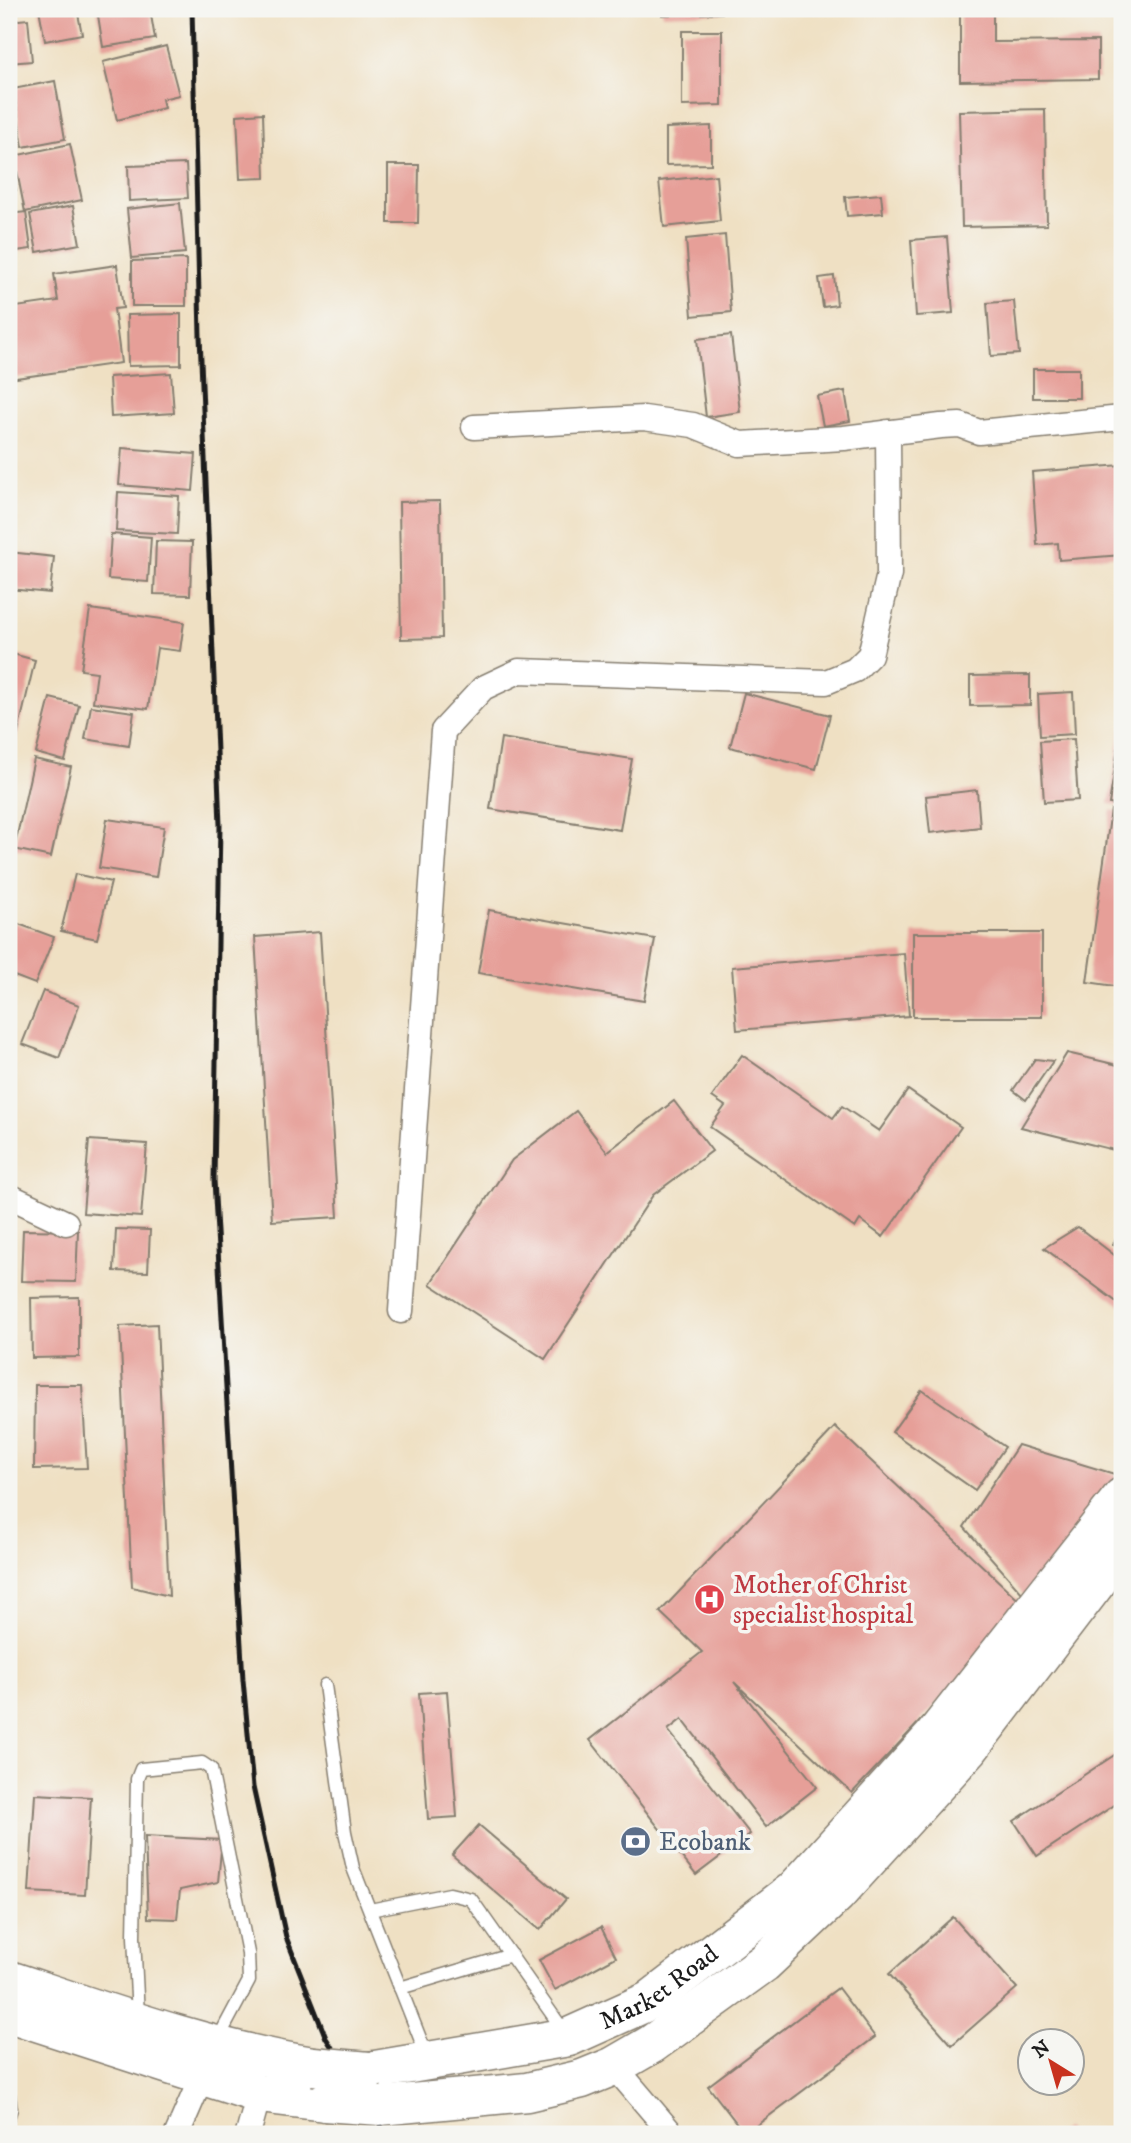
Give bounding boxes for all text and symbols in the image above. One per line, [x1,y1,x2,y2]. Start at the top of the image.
place label: Mother of Christ specialist hospital [733,1569,913,1632]
hospital icon: Mother of Christ specialist hospital [693,1583,727,1617]
bank icon: Ecobank [619,1825,653,1859]
place label: Ecobank [659,1826,751,1859]
street label: Market Road [594,1937,725,2038]
north arrow [1016,2028,1086,2098]
text: N [1029,2036,1055,2064]

